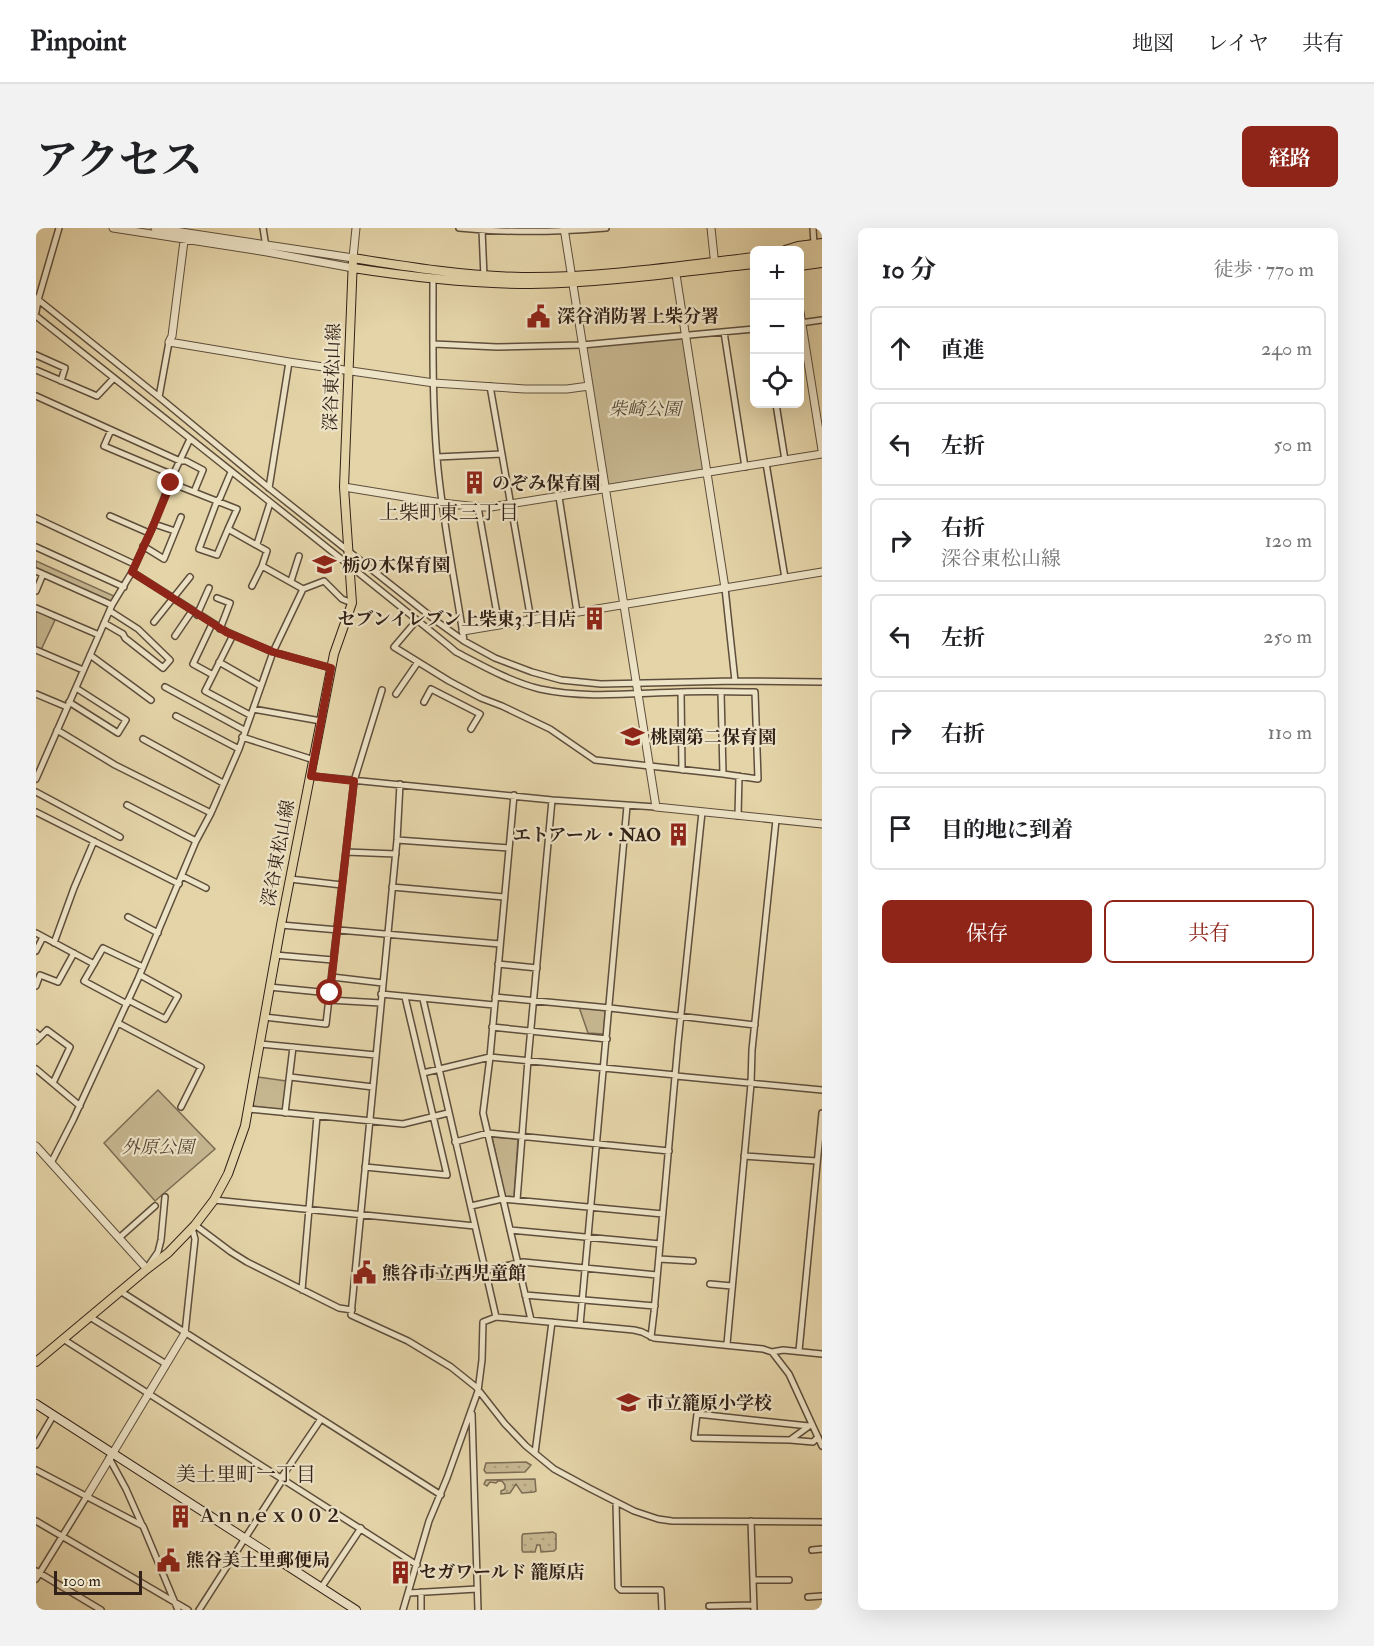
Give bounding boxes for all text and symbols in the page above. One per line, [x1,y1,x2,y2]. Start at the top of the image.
text: Pinpoint [30,24,126,59]
text: 地図 [1132,30,1174,57]
text: レイヤ [1207,30,1269,57]
text: 共有 [1302,30,1344,57]
button: 経路 [1242,126,1338,187]
text: アクセス [36,135,203,187]
map controls [750,246,804,408]
button: + [750,246,804,300]
text: 10 分 [882,254,936,286]
text: 徒歩 · 770 m [1213,257,1314,282]
button: − [750,300,804,354]
public building icon: 深谷消防署上柴分署 [526,303,552,329]
place label: 深谷消防署上柴分署 [557,305,719,328]
street label: 深谷東松山線 [319,323,346,431]
icon: ahead [884,332,917,365]
text: 直進 [941,336,985,364]
text: 240 m [1261,336,1312,361]
button: locate [750,354,804,408]
park label: 柴崎公園 [609,398,684,421]
icon: left [884,428,917,461]
text: 左折 [941,432,985,460]
text: 50 m [1273,432,1312,457]
route end [157,469,183,495]
building icon: のぞみ保育園 [461,470,487,496]
place label: のぞみ保育園 [492,472,600,495]
district label: 上柴町東三丁目 [379,500,519,525]
text: 右折 [941,514,985,542]
icon: right [884,524,917,557]
text: 120 m [1265,528,1312,553]
text: 深谷東松山線 [941,546,1061,571]
school or university icon: 栃の木保育園 [311,552,337,578]
place label: 栃の木保育園 [342,554,450,577]
building icon: セブンイレブン上柴東3丁目店 [581,606,607,632]
place label: セブンイレブン上柴東3丁目店 [337,608,576,631]
icon: left [884,620,917,653]
text: 左折 [941,624,985,652]
text: 250 m [1263,624,1312,649]
icon: right [884,716,917,749]
text: 右折 [941,720,985,748]
text: 110 m [1268,720,1312,745]
school or university icon: 桃園第二保育園 [619,724,645,750]
place label: 桃園第二保育園 [650,726,776,749]
street label: 深谷東松山線 [257,798,300,908]
icon: arrive [884,812,917,845]
text: 目的地に到着 [941,816,1073,844]
building icon: エトアール・NAO [666,822,692,848]
place label: エトアール・NAO [513,824,661,847]
button: 保存 [882,900,1092,963]
button: 共有 [1104,900,1314,963]
route start [316,979,342,1005]
park label: 外原公園 [122,1136,197,1159]
public building icon: 熊谷市立西児童館 [351,1260,377,1286]
place label: 熊谷市立西児童館 [382,1262,526,1285]
school or university icon: 市立籠原小学校 [615,1390,641,1416]
place label: 市立籠原小学校 [646,1392,772,1415]
district label: 美土里町一丁目 [176,1462,316,1487]
building icon: Ａｎｎｅｘ００２ [167,1503,193,1529]
place label: Ａｎｎｅｘ００２ [198,1505,342,1528]
public building icon: 熊谷美土里郵便局 [155,1547,181,1573]
place label: 熊谷美土里郵便局 [186,1549,330,1572]
building icon: セガワールド 籠原店 [388,1559,414,1585]
place label: セガワールド 籠原店 [419,1561,584,1584]
scale bar [54,1568,142,1596]
text: 100 m [63,1571,101,1591]

